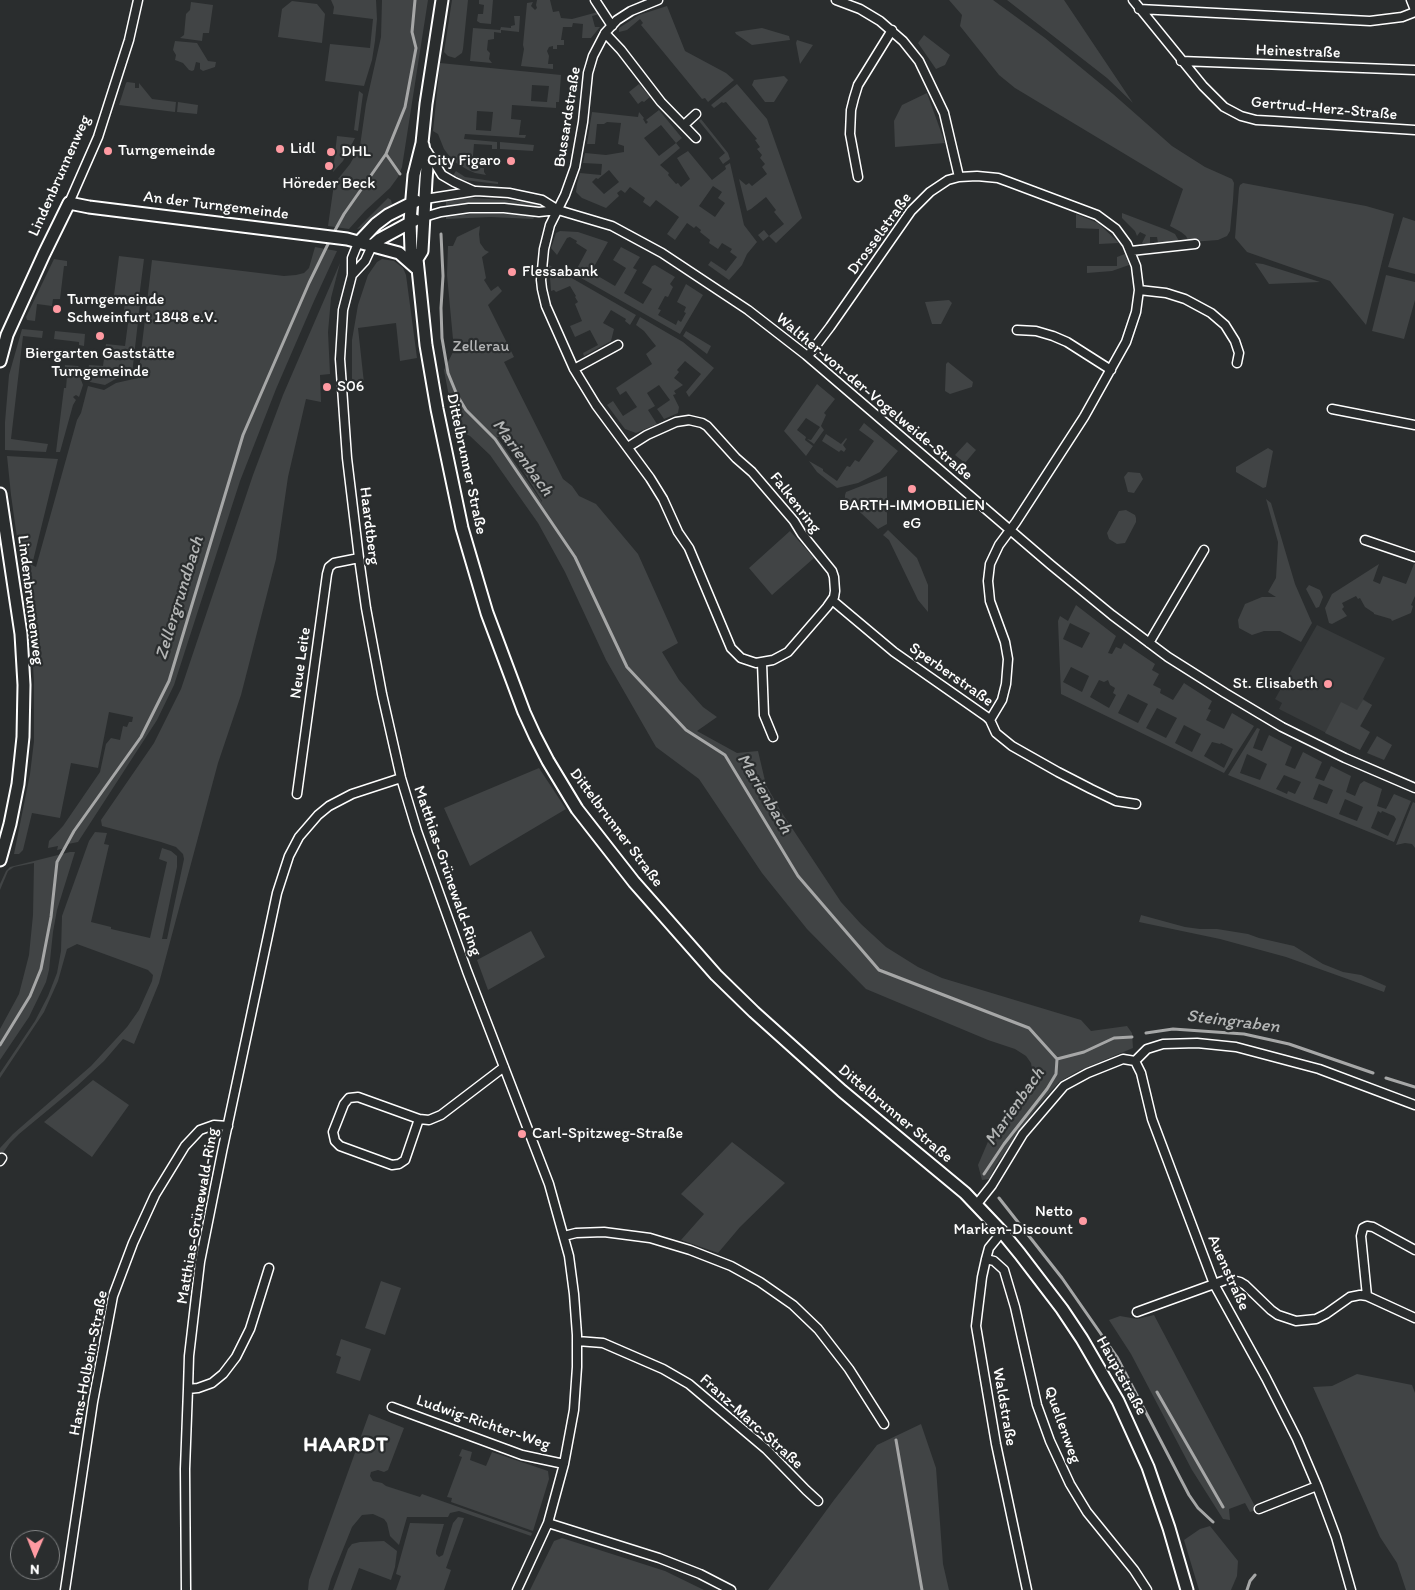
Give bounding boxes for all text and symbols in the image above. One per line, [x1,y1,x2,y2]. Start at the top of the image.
street label: Heinestraße [1255,41,1341,63]
street label: Bussardstraße [551,65,585,169]
street label: Gertrud-Herz-Straße [1250,93,1398,125]
street label: Lindenbrunnenweg [25,112,95,240]
place label: Lidl [290,139,316,159]
place label: Turngemeinde [118,141,215,161]
place label: DHL [341,142,371,162]
marker: Lidl [274,143,286,155]
marker: Turngemeinde [102,145,114,157]
marker: DHL [325,146,337,158]
place label: City Figaro [427,151,501,171]
marker: City Figaro [505,155,517,167]
marker: Höreder Beck [323,160,335,172]
place label: Höreder Beck [283,174,375,194]
street label: An der Turngemeinde [142,188,290,224]
street label: Drosselstraße [844,189,916,279]
place label: Flessabank [522,262,598,282]
marker: Flessabank [506,266,518,278]
place label: Turngemeinde Schweinfurt 1848 e.V. [67,290,217,328]
marker: Turngemeinde Schweinfurt 1848 e.V. [51,303,63,315]
street label: Walther-von-der-Vogelweide-Straße [772,309,976,485]
marker: Biergarten Gaststätte Turngemeinde [94,330,106,342]
park label: Zellerau [453,337,509,357]
place label: Biergarten Gaststätte Turngemeinde [25,344,175,382]
place label: S06 [337,377,364,397]
marker: S06 [321,381,333,393]
street label: Dittelbrunner Straße [442,392,490,536]
water label: Marienbach [487,415,557,501]
street label: Falkenring [765,469,825,537]
marker: BARTH-IMMOBILIEN eG [906,483,918,495]
street label: Haardtberg [355,486,383,566]
place label: BARTH-IMMOBILIEN eG [839,496,985,534]
street label: Lindenbrunnenweg [13,534,47,666]
water label: Zellergrundbach [151,534,209,662]
street label: Neue Leite [286,626,316,700]
street label: Sperberstraße [905,639,997,711]
place label: St. Elisabeth [1233,674,1318,694]
marker: St. Elisabeth [1322,678,1334,690]
water label: Marienbach [732,750,796,838]
street label: Dittelbrunner Straße [565,765,667,891]
street label: Matthias-Grünewald-Ring [409,783,485,959]
water label: Steingraben [1185,1006,1281,1038]
street label: Dittelbrunner Straße [834,1060,956,1168]
water label: Marienbach [980,1064,1050,1150]
place label: Carl-Spitzweg-Straße [532,1124,683,1144]
street label: Matthias-Grünewald-Ring [173,1126,223,1306]
marker: Carl-Spitzweg-Straße [516,1128,528,1140]
place label: Netto Marken-Discount [953,1202,1073,1240]
marker: Netto Marken-Discount [1077,1215,1089,1227]
street label: Auenstraße [1203,1232,1253,1314]
street label: Hans-Holbein-Straße [66,1289,112,1437]
street label: Hauptstraße [1091,1333,1151,1419]
street label: Waldstraße [988,1366,1020,1448]
street label: Franz-Marc-Straße [695,1370,807,1474]
street label: Quellenweg [1039,1384,1085,1466]
street label: Ludwig-Richter-Weg [413,1391,553,1455]
district label: HAARDT [302,1433,390,1459]
north arrow [10,1530,60,1580]
text: N [30,1561,40,1578]

